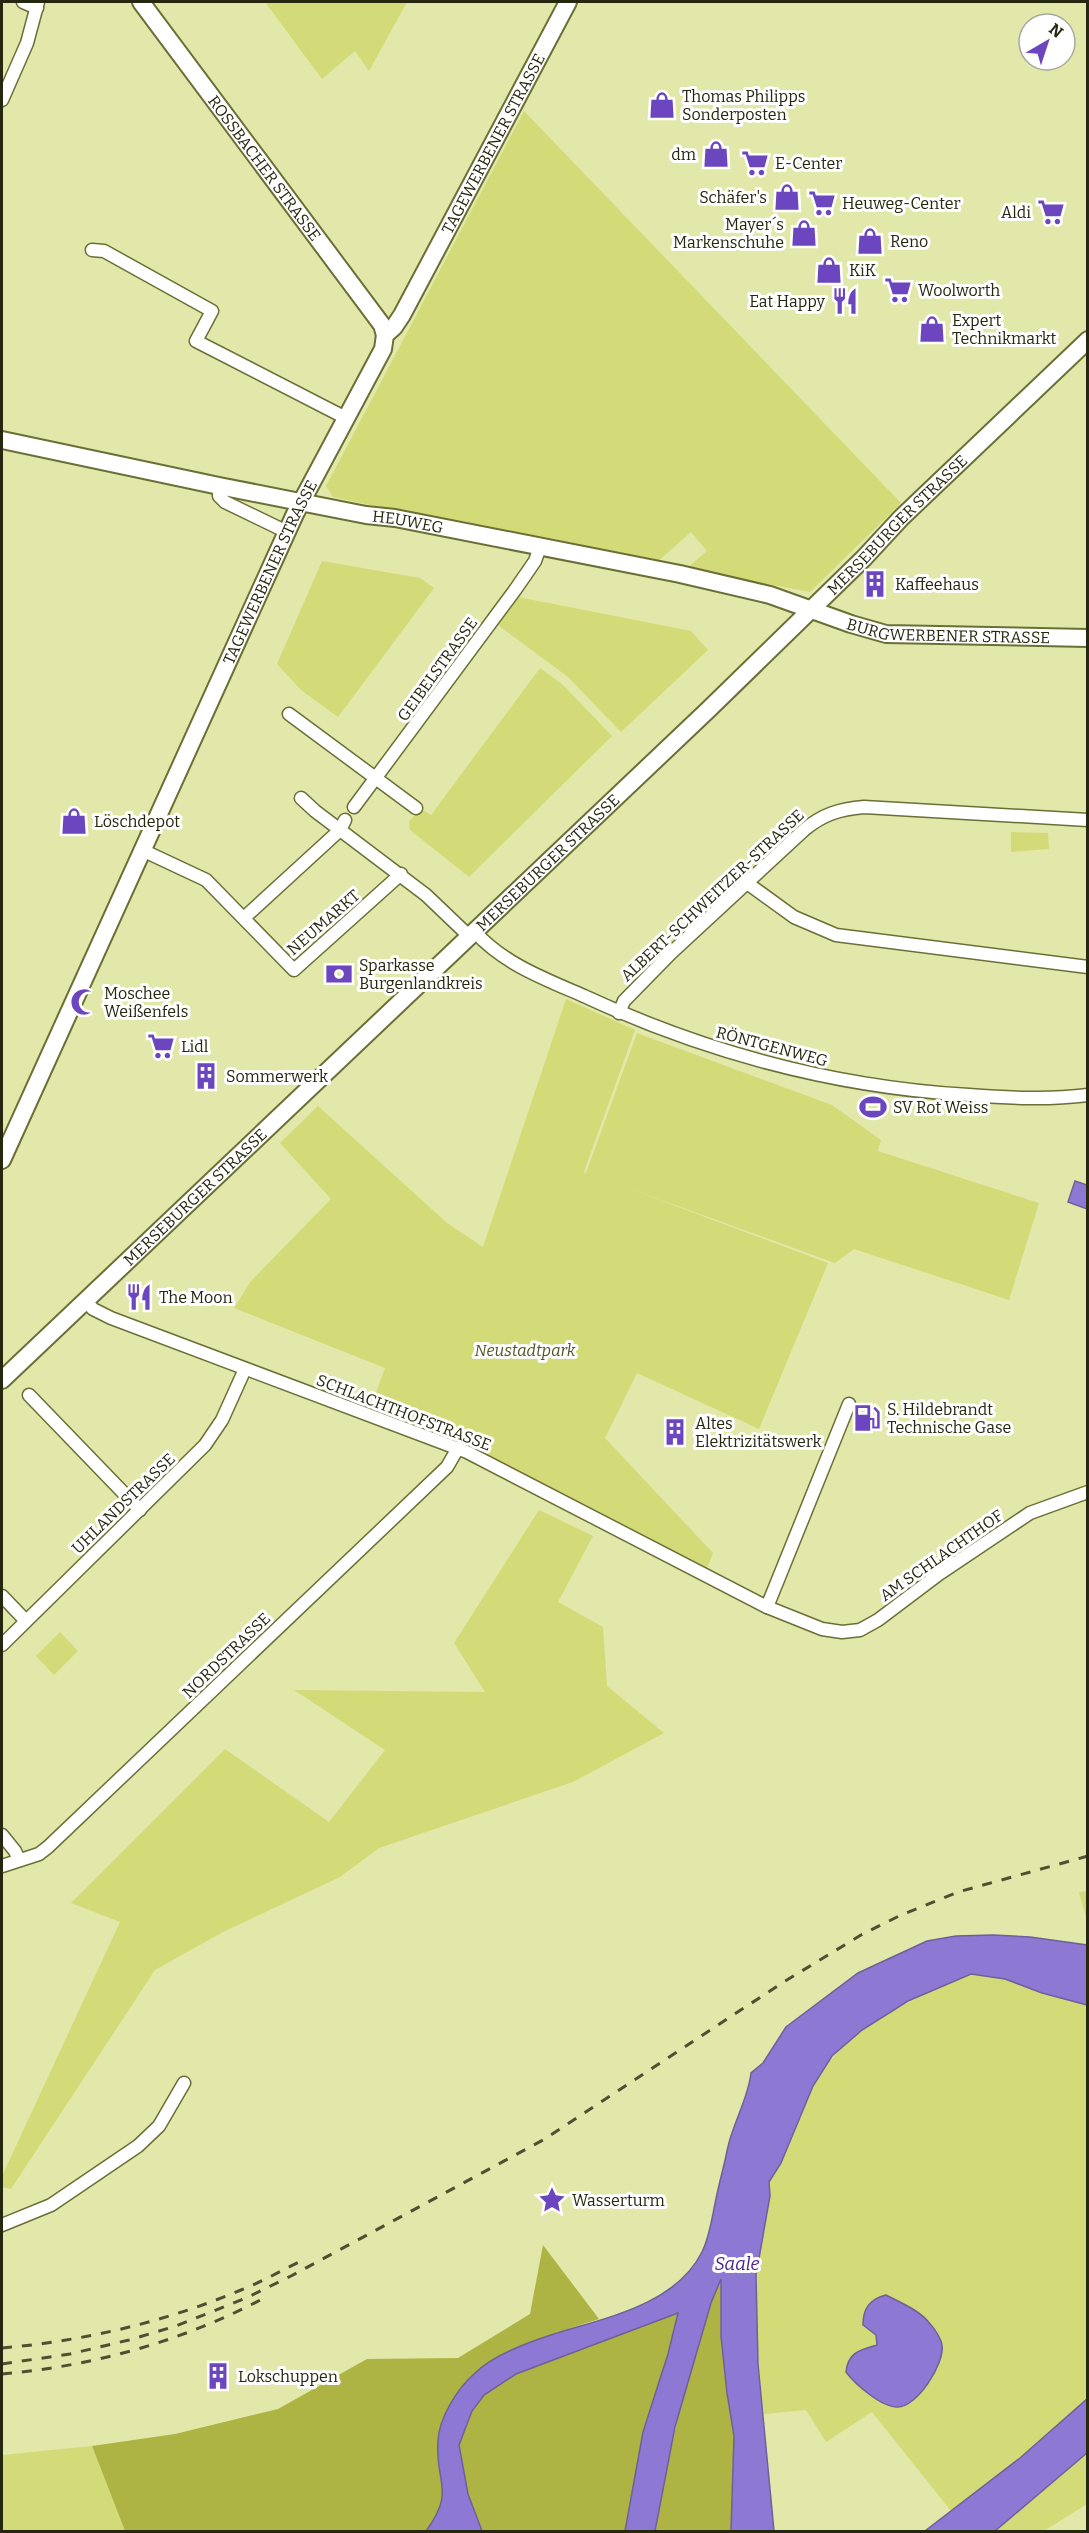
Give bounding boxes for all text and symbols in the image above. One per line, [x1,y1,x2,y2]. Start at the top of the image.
north arrow [1017,12,1077,72]
text: N [1045,19,1067,42]
street label: TAGEWERBENER STRASSE [438,51,549,237]
place label: Thomas Philipps Sonderposten [682,87,805,124]
shop icon: Thomas Philipps Sonderposten [647,90,677,120]
street label: ROSSBACHER STRASSE [204,92,325,245]
shop icon: dm [701,139,731,169]
place label: dm [671,145,696,164]
supermarket icon: E-Center [740,148,770,178]
place label: E-Center [775,154,842,173]
shop icon: Schäfer's [772,182,802,212]
place label: Schäfer's [699,188,767,207]
supermarket icon: Heuweg-Center [807,188,837,218]
place label: Heuweg-Center [842,194,961,213]
supermarket icon: Aldi [1036,197,1066,227]
place label: Aldi [1001,203,1031,222]
place label: Mayer´s Markenschuhe [673,215,784,252]
shop icon: Mayer´s Markenschuhe [789,218,819,248]
shop icon: Reno [855,226,885,256]
place label: Reno [890,232,928,251]
shop icon: KiK [814,255,844,285]
place label: KiK [849,261,877,280]
supermarket icon: Woolworth [883,275,913,305]
place label: Woolworth [918,281,1000,300]
restaurant icon: Eat Happy [830,286,860,316]
place label: Eat Happy [749,292,826,311]
place label: Expert Technikmarkt [952,311,1056,348]
shop icon: Expert Technikmarkt [917,314,947,344]
street label: MERSEBURGER STRASSE [823,451,971,599]
street label: TAGEWERBENER STRASSE [219,477,321,667]
street label: HEUWEG [371,507,445,537]
building icon: Kaffeehaus [860,569,890,599]
place label: Kaffeehaus [895,575,979,594]
street label: GEIBELSTRASSE [393,614,481,725]
street label: BURGWERBENER STRASSE [844,614,1050,647]
street label: MERSEBURGER STRASSE [472,790,623,935]
street label: ALBERT-SCHWEITZER-STRASSE [617,805,808,985]
shop icon: Löschdepot [59,806,89,836]
place label: Löschdepot [94,812,180,831]
street label: NEUMARKT [283,886,363,959]
place label: Sparkasse Burgenlandkreis [359,956,483,993]
bank icon: Sparkasse Burgenlandkreis [324,959,354,989]
place label: Moschee Weißenfels [104,984,188,1021]
mosque icon: Moschee Weißenfels [69,987,99,1017]
street label: RÖNTGENWEG [714,1022,830,1071]
supermarket icon: Lidl [146,1031,176,1061]
place label: Lidl [181,1037,209,1056]
building icon: Sommerwerk [191,1061,221,1091]
place label: Sommerwerk [226,1067,328,1086]
sports icon: SV Rot Weiss [858,1092,888,1122]
place label: SV Rot Weiss [893,1098,988,1117]
street label: MERSEBURGER STRASSE [120,1125,271,1270]
restaurant icon: The Moon [124,1282,154,1312]
place label: The Moon [159,1288,233,1307]
park label: Neustadtpark [474,1341,576,1360]
street label: SCHLACHTHOFSTRASSE [314,1370,494,1455]
place label: S. Hildebrandt Technische Gase [887,1400,1011,1437]
fuel station icon: S. Hildebrandt Technische Gase [852,1403,882,1433]
place label: Altes Elektrizitätswerk [695,1414,822,1451]
building icon: Altes Elektrizitätswerk [660,1417,690,1447]
street label: UHLANDSTRASSE [68,1449,179,1558]
street label: AM SCHLACHTHOF [876,1506,1007,1605]
street label: NORDSTRASSE [179,1609,274,1702]
place icon: Wasserturm [537,2185,567,2215]
place label: Wasserturm [572,2191,665,2210]
water label: Saale [714,2253,760,2275]
building icon: Lokschuppen [203,2361,233,2391]
place label: Lokschuppen [238,2367,338,2386]

